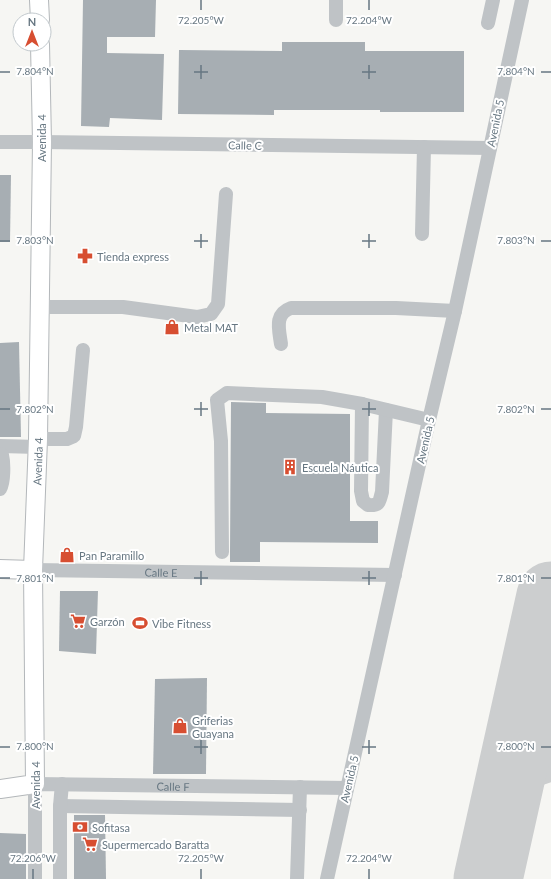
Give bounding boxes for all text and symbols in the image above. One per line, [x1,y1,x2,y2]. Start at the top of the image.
north arrow [12,12,52,52]
text: 72.205°W [178,14,225,26]
text: 72.204°W [346,14,393,26]
text: N [28,15,36,28]
text: 7.804°N [16,65,54,77]
text: 7.804°N [497,65,535,77]
street label: Avenida 5 [484,98,506,148]
street label: Avenida 4 [35,113,48,162]
street label: Calle C [228,138,263,152]
text: 7.803°N [16,234,54,246]
text: 7.803°N [497,234,535,246]
pharmacy icon: Tienda express [76,247,94,265]
place label: Tienda express [97,250,169,263]
shop icon: Metal MAT [163,318,181,336]
place label: Metal MAT [184,321,239,334]
text: 7.802°N [16,403,54,415]
text: 7.802°N [497,403,535,415]
street label: Avenida 5 [413,415,437,465]
street label: Avenida 4 [30,437,45,486]
building icon: Escuela Náutica [281,458,299,476]
place label: Escuela Náutica [302,461,378,474]
shop icon: Pan Paramillo [58,546,76,564]
place label: Pan Paramillo [79,549,144,562]
street label: Calle E [144,565,178,578]
text: 7.801°N [16,572,54,584]
text: 7.801°N [497,572,535,584]
supermarket icon: Garzón [69,612,87,630]
sports icon: Vibe Fitness [131,614,149,632]
place label: Garzón [90,615,125,628]
place label: Vibe Fitness [152,617,211,630]
place label: Griferias Guayana [192,714,234,740]
shop icon: Griferias Guayana [171,717,189,735]
text: 7.800°N [16,740,54,752]
text: 7.800°N [497,740,535,752]
street label: Avenida 5 [337,754,361,804]
street label: Avenida 4 [29,760,42,809]
street label: Calle F [156,779,190,792]
bank icon: Sofitasa [71,818,89,836]
place label: Sofitasa [92,821,130,834]
supermarket icon: Supermercado Baratta [81,835,99,853]
place label: Supermercado Baratta [102,838,209,851]
text: 72.206°W [10,852,57,864]
text: 72.205°W [178,852,225,864]
text: 72.204°W [346,852,393,864]

